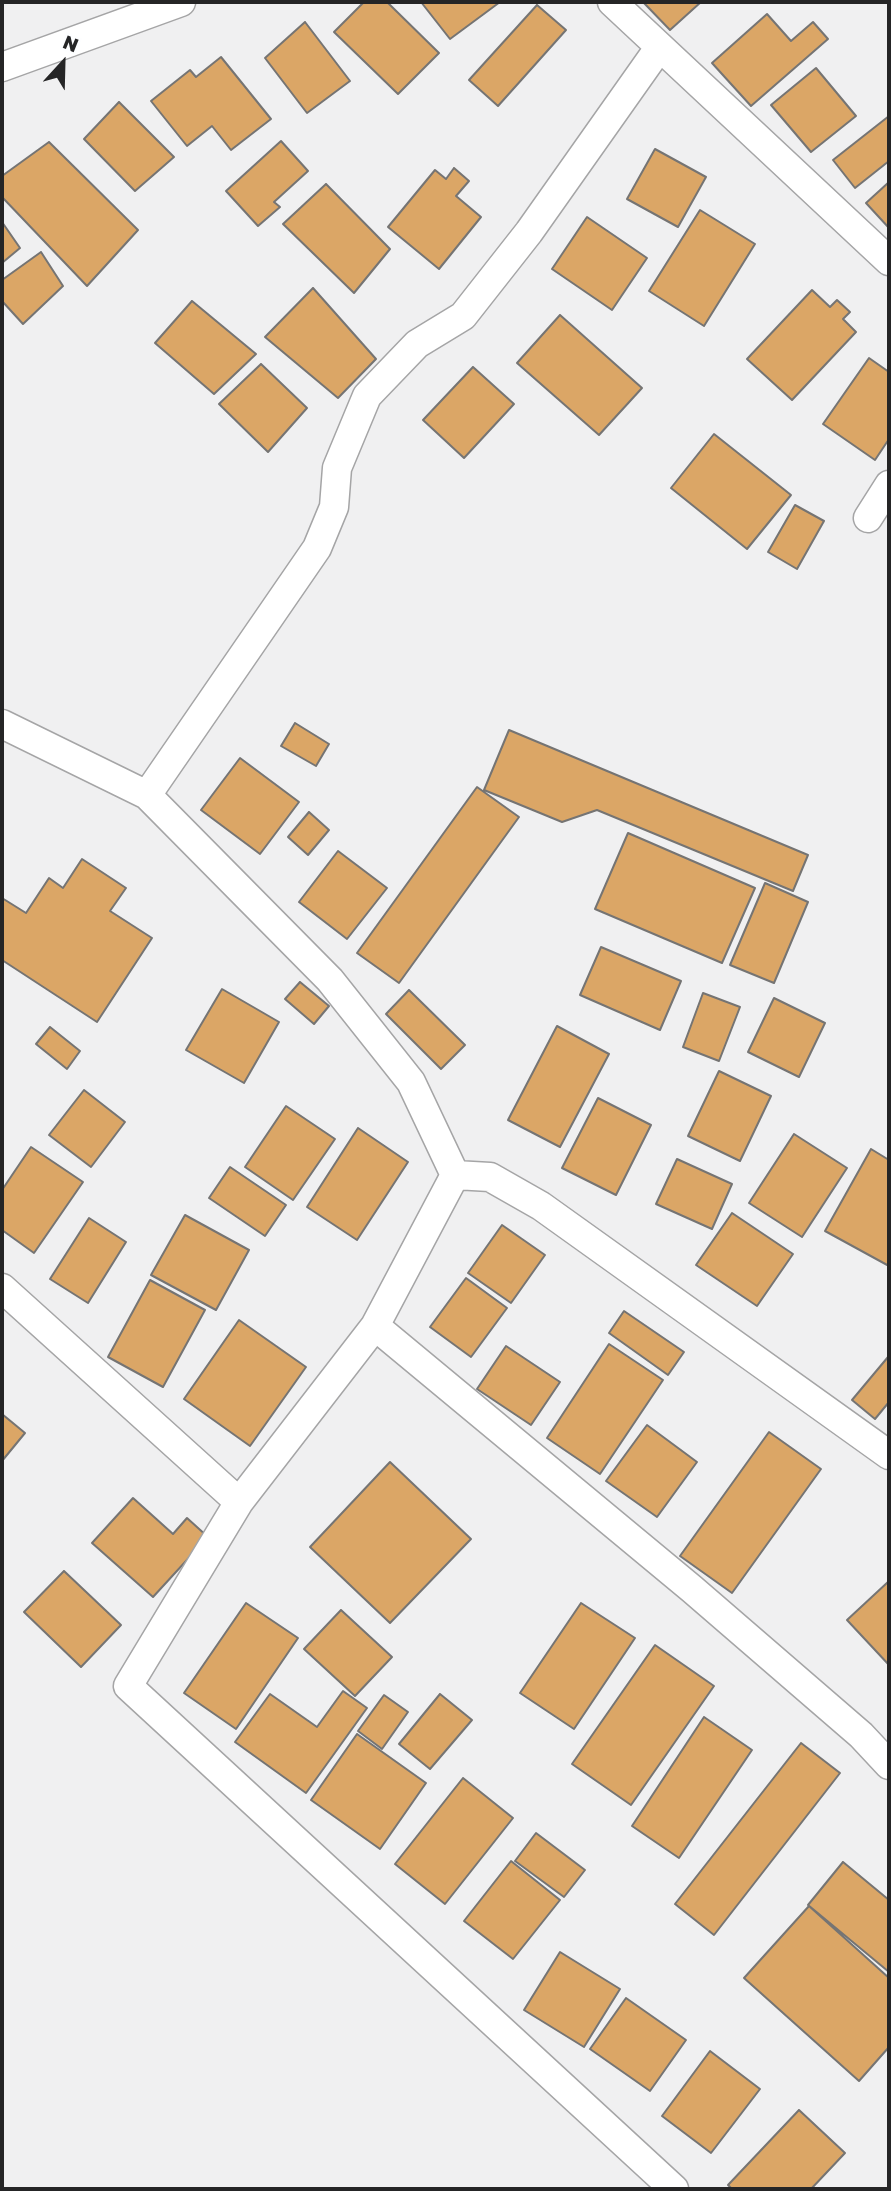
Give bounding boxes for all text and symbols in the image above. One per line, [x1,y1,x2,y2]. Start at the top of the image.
north arrow [28,28,98,98]
text: N [60,30,82,56]

